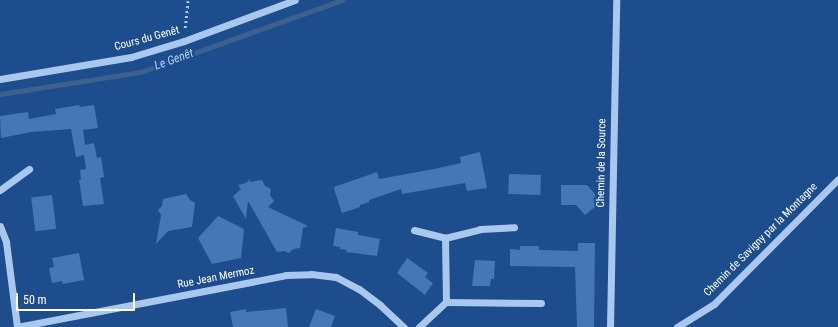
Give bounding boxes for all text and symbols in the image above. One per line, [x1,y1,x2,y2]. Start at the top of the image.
street label: Cours du Genêt [113,24,181,54]
water label: Le Genêt [152,46,196,74]
street label: Chemin de la Source [595,118,609,208]
street label: Chemin de Savigny par la Montagne [702,181,820,299]
street label: Rue Jean Mermoz [177,264,255,292]
scale bar [18,285,137,311]
text: 50 m [23,293,47,307]

